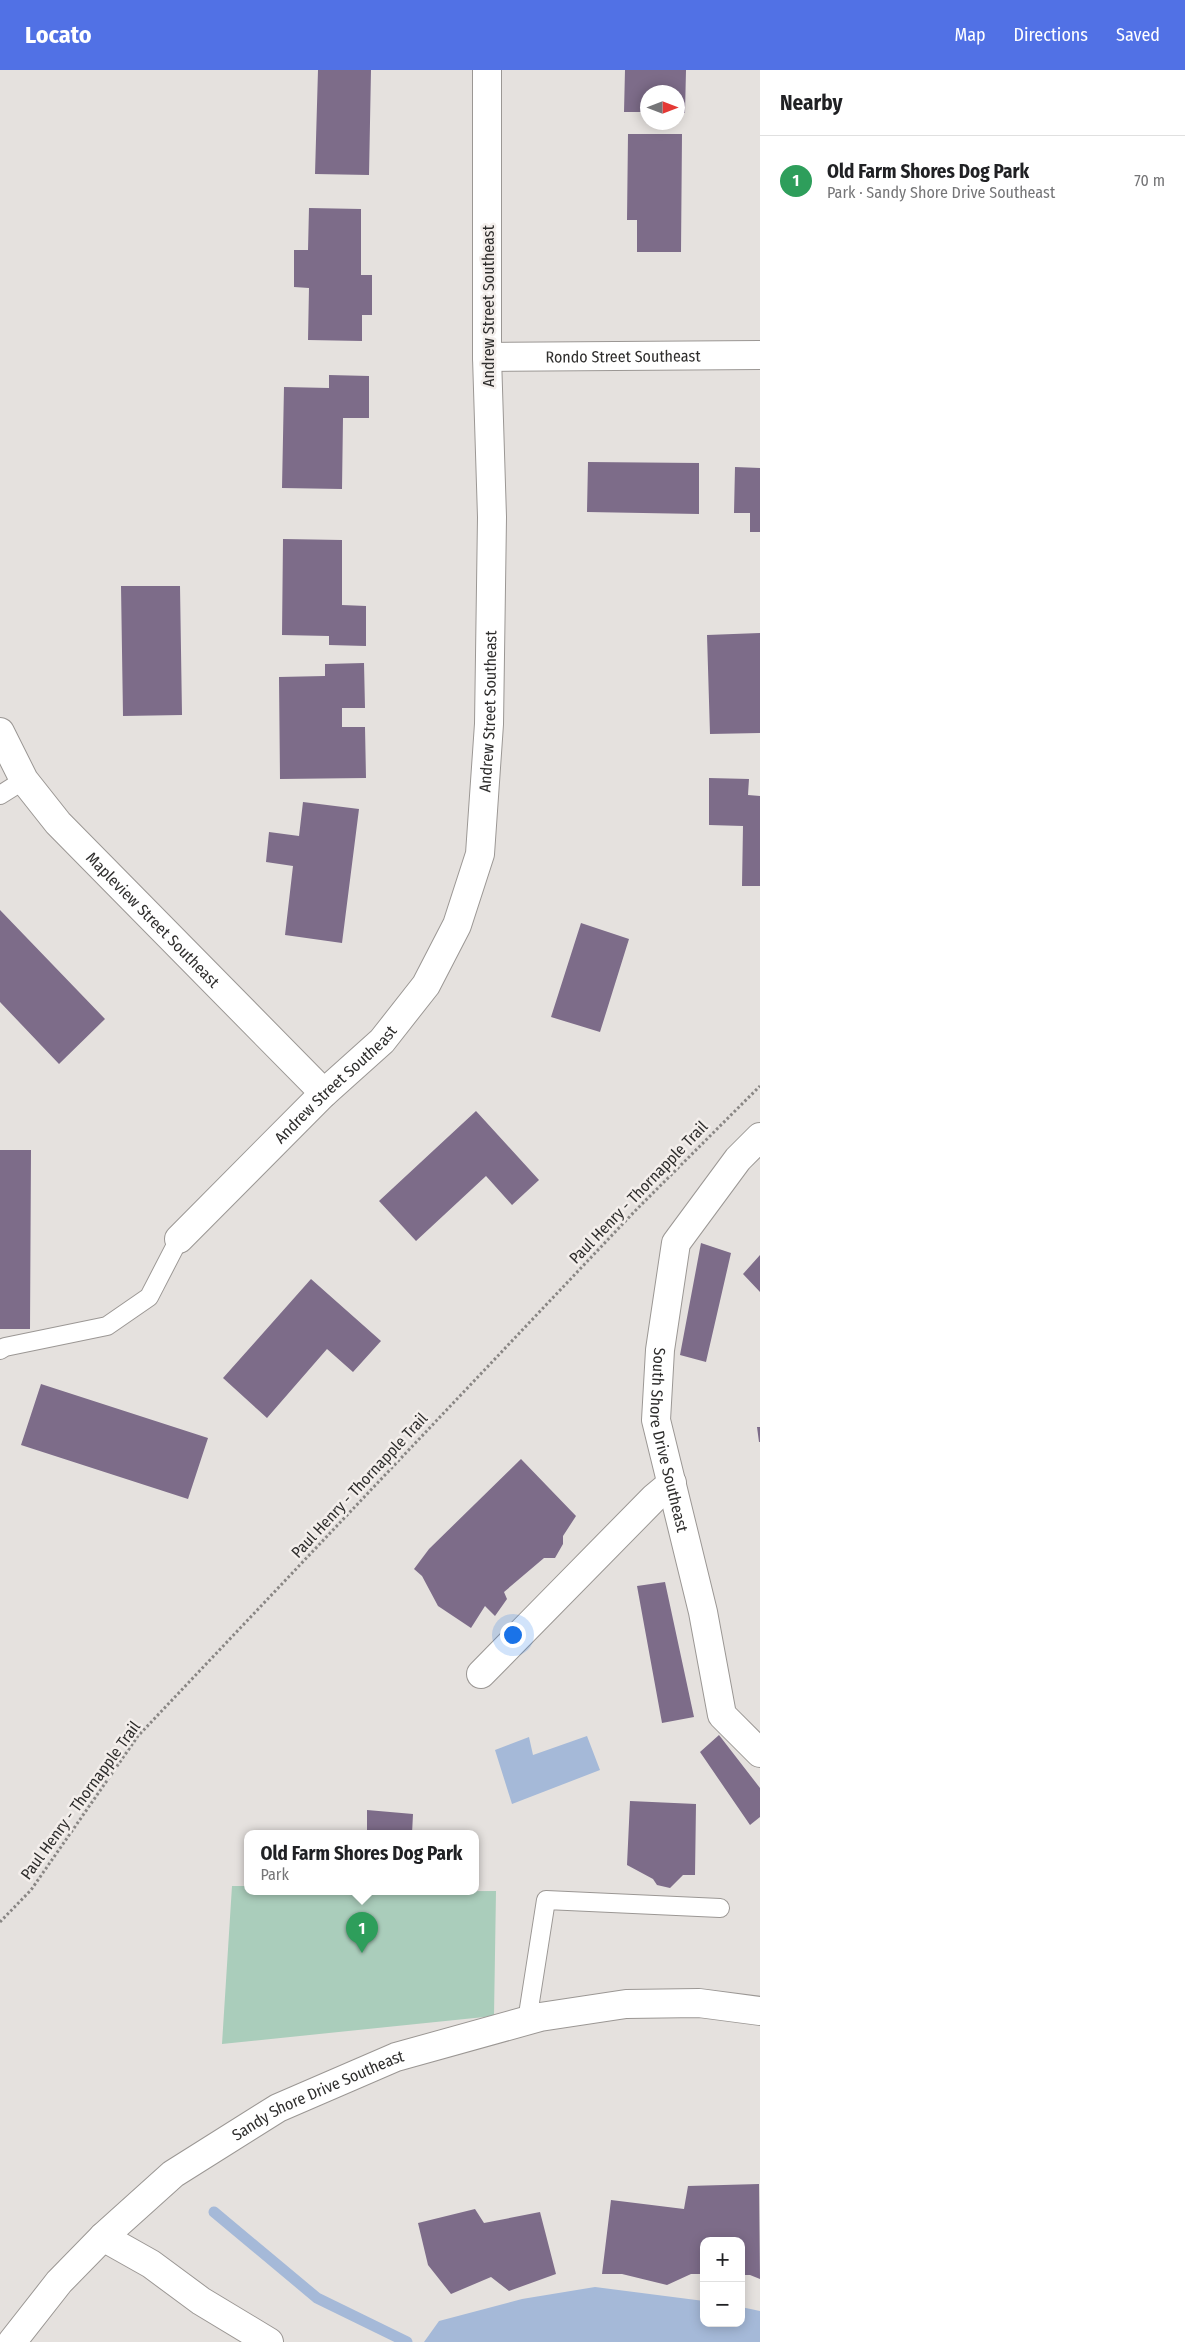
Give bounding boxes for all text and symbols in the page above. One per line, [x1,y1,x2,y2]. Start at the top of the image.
text: Locato [25,21,91,49]
text: Map [954,24,986,46]
text: Directions [1014,24,1088,46]
text: Saved [1116,24,1160,46]
north arrow [640,85,685,130]
text: Nearby [780,90,842,116]
text: Old Farm Shores Dog Park [827,160,1029,183]
text: 1 [793,171,799,190]
text: 70 m [1134,171,1165,190]
text: Park · Sandy Shore Drive Southeast [827,183,1055,202]
street label: Andrew Street Southeast [479,224,498,387]
street label: Rondo Street Southeast [545,346,701,367]
street label: Andrew Street Southeast [475,630,500,793]
street label: Mapleview Street Southeast [82,848,224,992]
street label: Andrew Street Southeast [271,1021,401,1147]
street label: Paul Henry - Thornapple Trail [565,1117,712,1268]
street label: South Shore Drive Southeast [646,1347,692,1535]
street label: Paul Henry - Thornapple Trail [287,1409,431,1562]
your location [500,1622,526,1648]
street label: Paul Henry - Thornapple Trail [17,1717,144,1883]
popup [244,1830,479,1895]
text: Old Farm Shores Dog Park [260,1842,463,1865]
text: Park [260,1865,289,1884]
pin: 1 [346,1912,378,1953]
street label: Sandy Shore Drive Southeast [228,2046,407,2145]
map controls [700,2237,745,2327]
button: + [700,2237,745,2282]
button: − [700,2282,745,2327]

